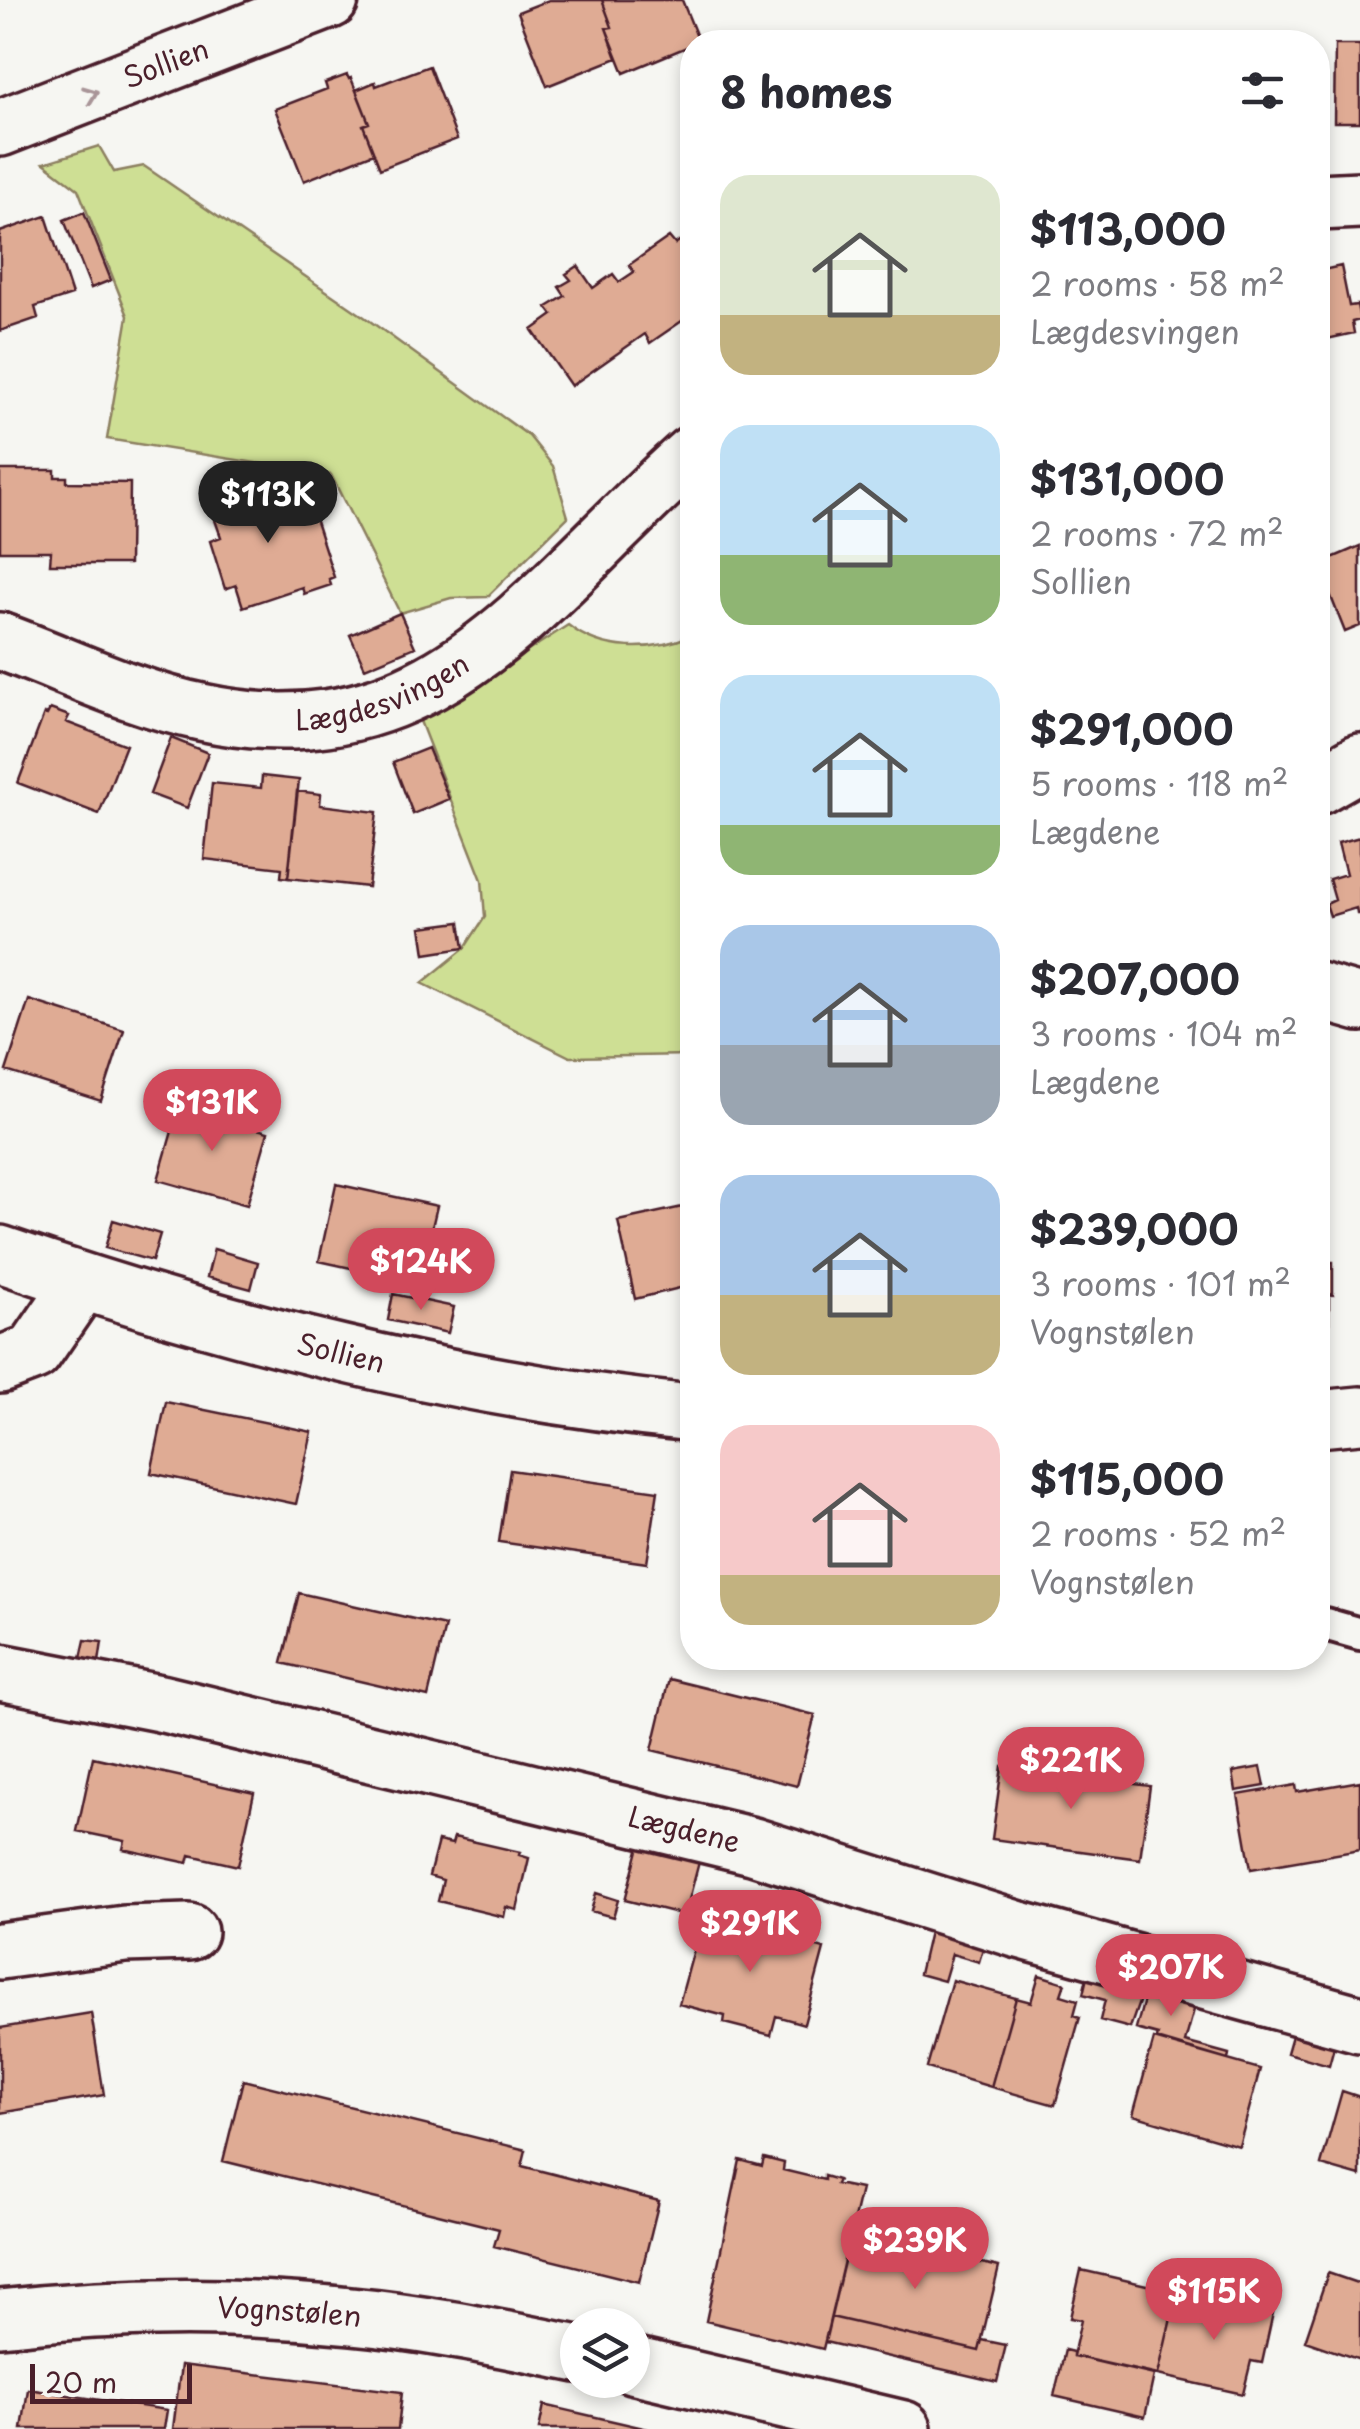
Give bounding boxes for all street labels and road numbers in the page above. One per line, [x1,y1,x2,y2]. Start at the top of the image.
street label: Sollien [116,26,215,98]
street label: Lægdesvingen [294,642,477,741]
street label: Sollien [293,1321,389,1383]
street label: Lægdene [624,1794,745,1862]
street label: Vognstølen [217,2285,364,2337]

